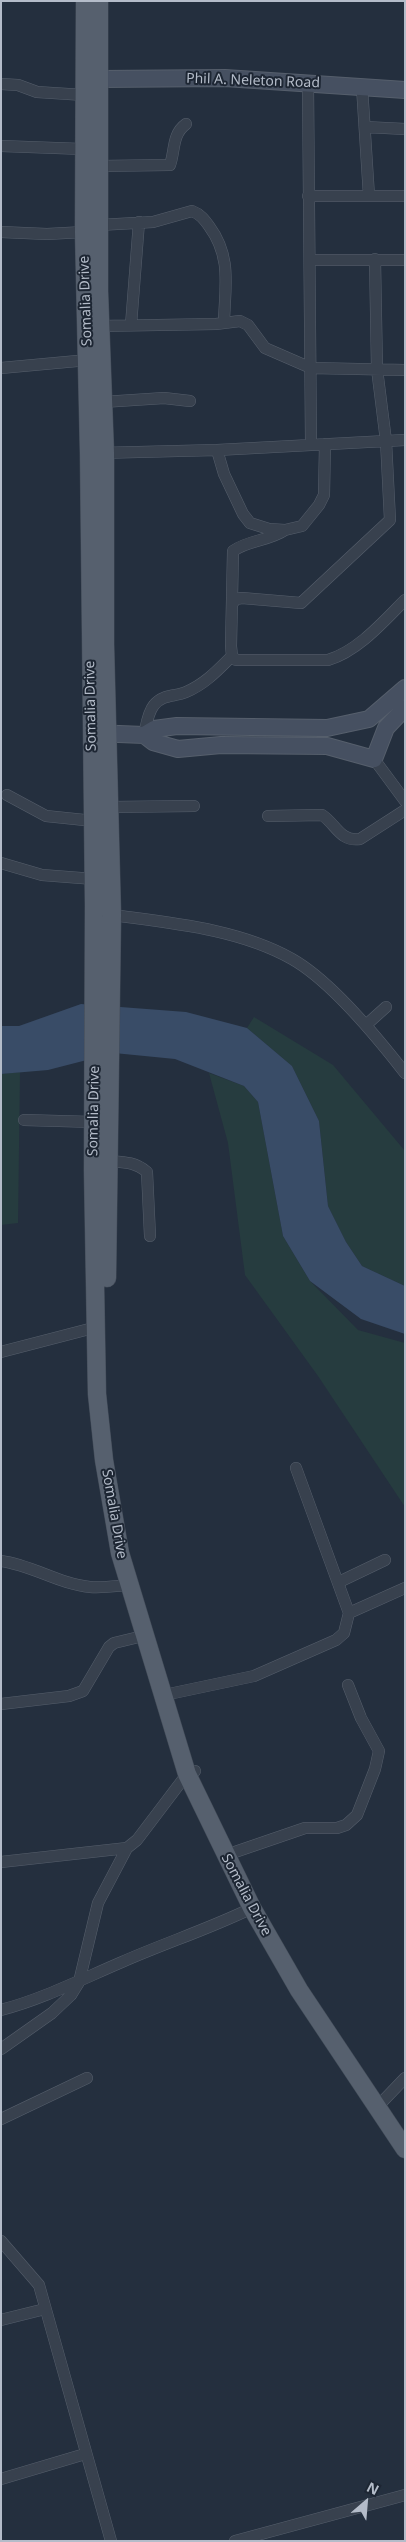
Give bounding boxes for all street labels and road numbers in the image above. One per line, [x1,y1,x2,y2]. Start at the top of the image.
street label: Phil A. Neleton Road [186,70,320,92]
street label: Somalia Drive [76,256,96,346]
street label: Somalia Drive [82,661,100,751]
street label: Somalia Drive [85,1066,103,1156]
street label: Somalia Drive [98,1468,130,1560]
street label: Somalia Drive [217,1851,275,1939]

